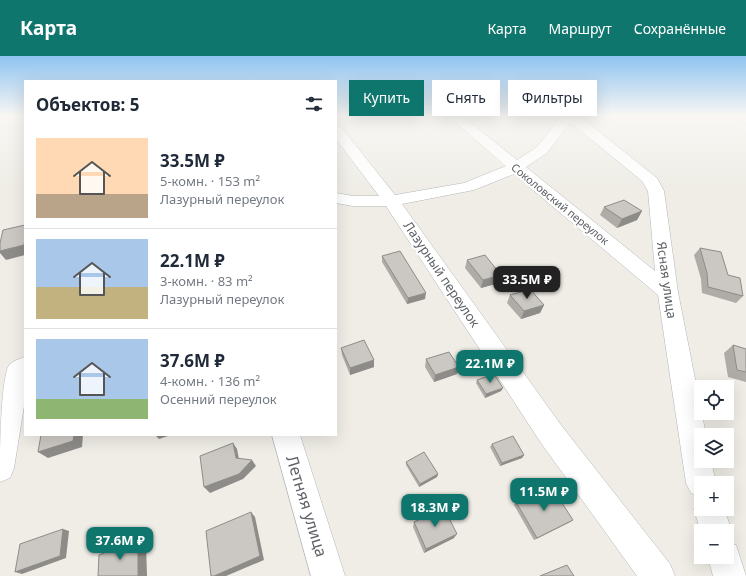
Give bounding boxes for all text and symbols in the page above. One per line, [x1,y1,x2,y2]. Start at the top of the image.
text: Карта [20,15,77,41]
text: Карта [487,19,526,38]
text: Маршрут [548,19,612,38]
text: Сохранённые [634,19,726,38]
chip: Купить [349,80,424,116]
chip: Снять [432,80,500,116]
chip: Фильтры [508,80,597,116]
text: Объектов: 5 [36,93,139,116]
icon: filters [303,93,325,115]
text: 33.5M ₽ [160,149,225,172]
icon: home [68,154,116,202]
street label: Соколовский переулок [508,159,612,248]
text: 5-комн. · 153 m² [160,172,260,190]
text: Лазурный переулок [160,190,284,208]
street label: Лазурный переулок [400,217,484,331]
street label: Ясная улица [653,240,681,320]
text: 22.1M ₽ [160,249,225,272]
icon: home [68,255,116,303]
pin: 33.5M ₽ [490,266,564,300]
text: 33.5M ₽ [502,270,552,288]
text: 3-комн. · 83 m² [160,272,253,290]
text: Лазурный переулок [160,290,284,308]
text: 37.6M ₽ [160,349,225,372]
pin: 22.1M ₽ [453,350,527,384]
text: 22.1M ₽ [465,354,515,372]
icon: home [68,355,116,403]
text: 4-комн. · 136 m² [160,372,260,390]
map controls [694,380,734,564]
button: locate [694,380,734,420]
text: Осенний переулок [160,390,277,408]
button: layers [694,428,734,468]
street label: Летняя улица [281,453,333,559]
button: + [694,476,734,516]
pin: 11.5M ₽ [507,478,581,512]
text: 11.5M ₽ [519,482,569,500]
pin: 18.3M ₽ [398,494,472,528]
text: 18.3M ₽ [410,498,460,516]
button: − [694,524,734,564]
pin: 37.6M ₽ [83,527,157,561]
text: 37.6M ₽ [95,531,145,549]

